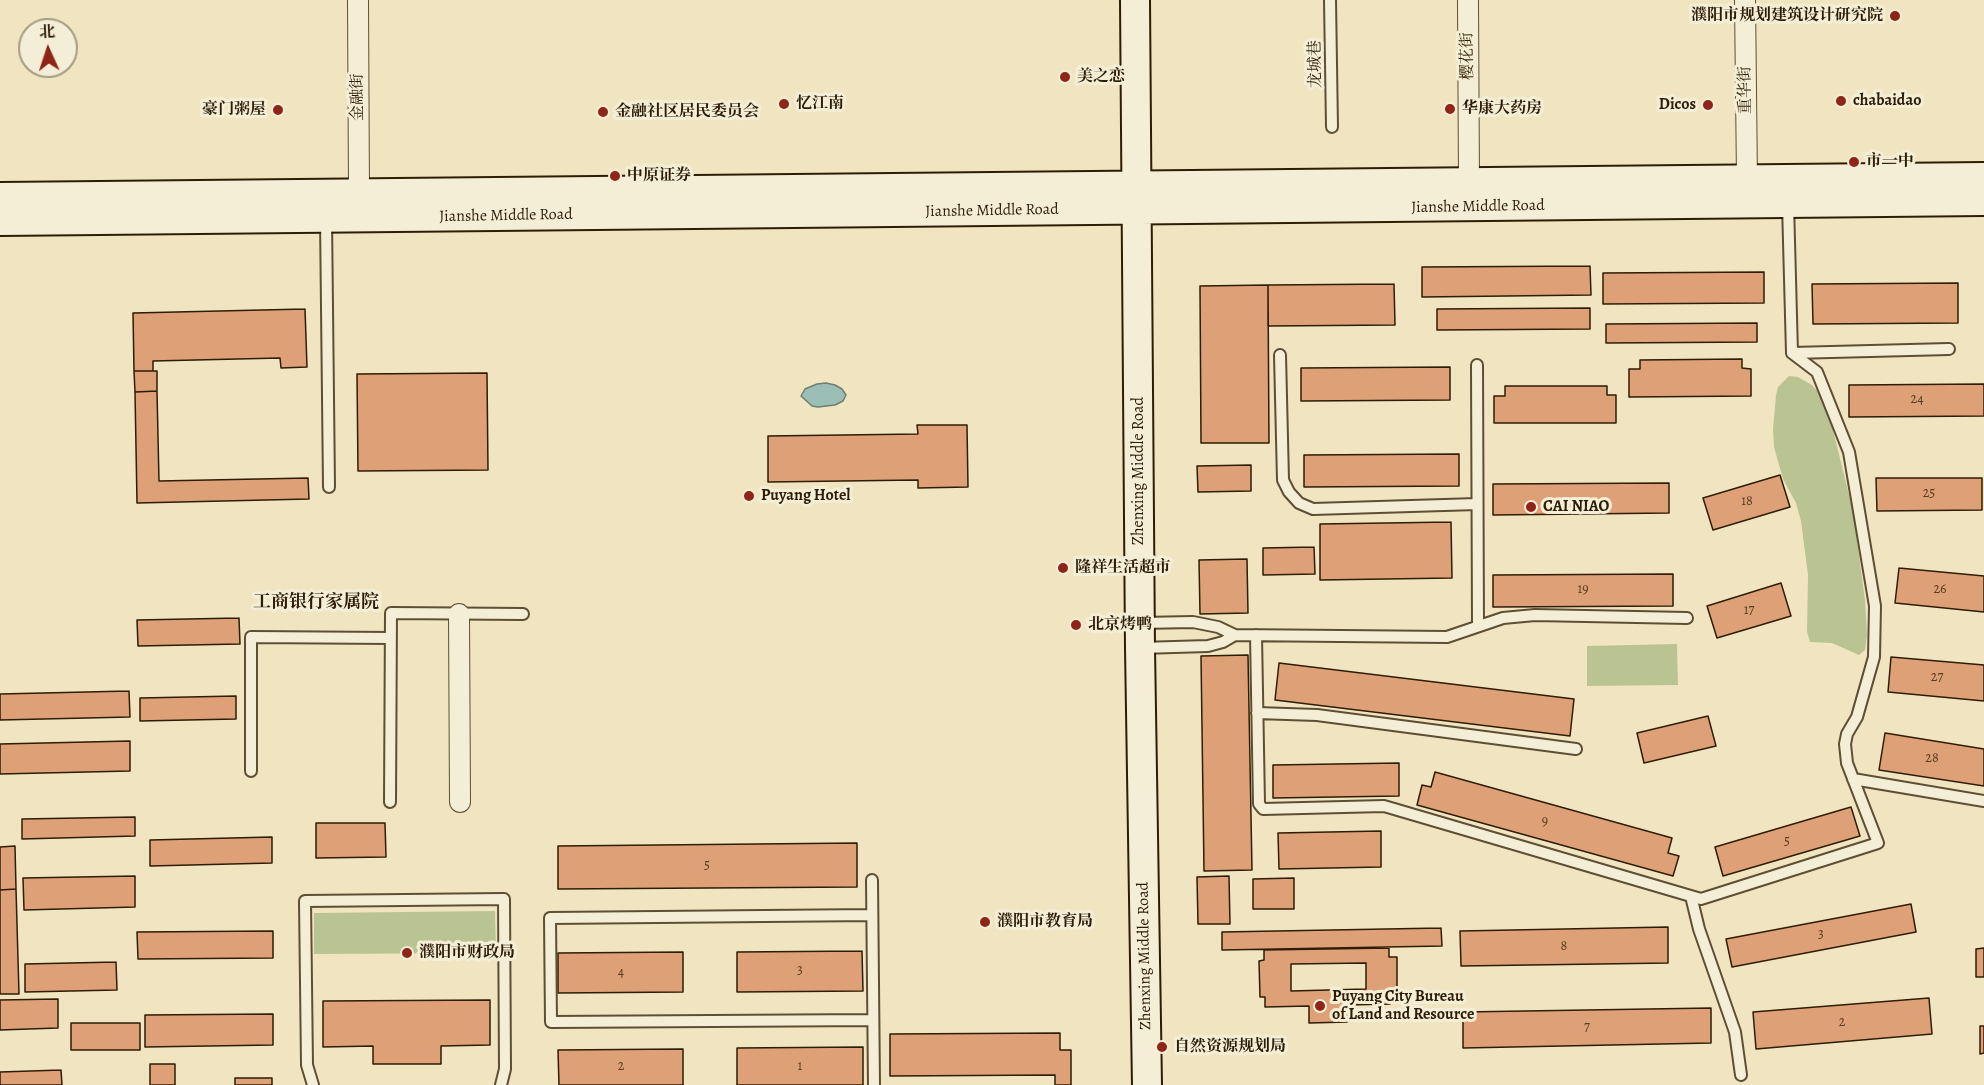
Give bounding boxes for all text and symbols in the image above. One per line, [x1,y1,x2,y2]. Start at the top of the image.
place label: 濮阳市规划建筑设计研究院 [1691,6,1883,26]
marker: 濮阳市规划建筑设计研究院 [1888,9,1902,23]
north arrow [18,18,78,78]
text: 北 [39,21,56,43]
street label: 樱花街 [1458,32,1478,80]
street label: 龙城巷 [1306,40,1326,88]
street label: 重华街 [1736,66,1756,114]
place label: 美之恋 [1077,67,1125,87]
marker: 美之恋 [1058,70,1072,84]
street label: 金融街 [348,73,368,121]
place label: chabaidao [1853,91,1921,111]
place label: 忆江南 [796,94,844,114]
marker: chabaidao [1834,94,1848,108]
place label: Dicos [1659,95,1696,115]
marker: 忆江南 [777,97,791,111]
marker: Dicos [1701,98,1715,112]
place label: 华康大药房 [1462,99,1542,119]
place label: 豪门粥屋 [202,100,266,120]
place label: 金融社区居民委员会 [615,102,759,122]
marker: 华康大药房 [1443,102,1457,116]
marker: 豪门粥屋 [271,103,285,117]
marker: 金融社区居民委员会 [596,105,610,119]
place label: 市一中 [1866,152,1914,172]
marker: 市一中 [1847,155,1861,169]
place label: 中原证券 [627,166,691,186]
marker: 中原证券 [608,169,622,183]
street label: Jianshe Middle Road [1411,196,1545,218]
street label: Jianshe Middle Road [925,200,1059,222]
street label: Jianshe Middle Road [439,205,573,227]
house number: 24 [1911,392,1923,408]
street label: Zhenxing Middle Road [1129,397,1149,545]
place label: Puyang Hotel [761,486,851,506]
house number: 25 [1923,486,1935,502]
marker: Puyang Hotel [742,489,756,503]
house number: 18 [1741,494,1753,510]
place label: CAI NIAO [1543,497,1609,517]
marker: CAI NIAO [1524,500,1538,514]
place label: 隆祥生活超市 [1075,558,1171,578]
marker: 隆祥生活超市 [1056,561,1070,575]
house number: 19 [1577,582,1589,598]
house number: 26 [1933,582,1947,598]
district label: 工商银行家属院 [253,592,379,614]
house number: 17 [1744,603,1754,619]
place label: 北京烤鸭 [1088,615,1152,635]
marker: 北京烤鸭 [1069,618,1083,632]
house number: 27 [1931,670,1943,686]
house number: 28 [1925,751,1939,767]
house number: 9 [1542,814,1548,830]
house number: 5 [1784,834,1790,850]
house number: 5 [704,858,710,874]
street label: Zhenxing Middle Road [1134,882,1156,1030]
place label: 濮阳市教育局 [997,912,1093,932]
marker: 濮阳市教育局 [978,915,992,929]
house number: 3 [1818,927,1824,943]
house number: 8 [1561,939,1567,955]
place label: 濮阳市财政局 [419,943,515,963]
marker: 濮阳市财政局 [400,946,414,960]
house number: 3 [797,963,803,979]
house number: 4 [618,965,624,981]
place label: Puyang City Bureau of Land and Resource [1332,987,1474,1025]
marker: Puyang City Bureau of Land and Resource [1313,999,1327,1013]
house number: 2 [1839,1015,1845,1031]
house number: 7 [1584,1020,1590,1036]
place label: 自然资源规划局 [1174,1037,1286,1057]
marker: 自然资源规划局 [1155,1040,1169,1054]
house number: 2 [618,1059,624,1075]
house number: 1 [798,1059,802,1075]

